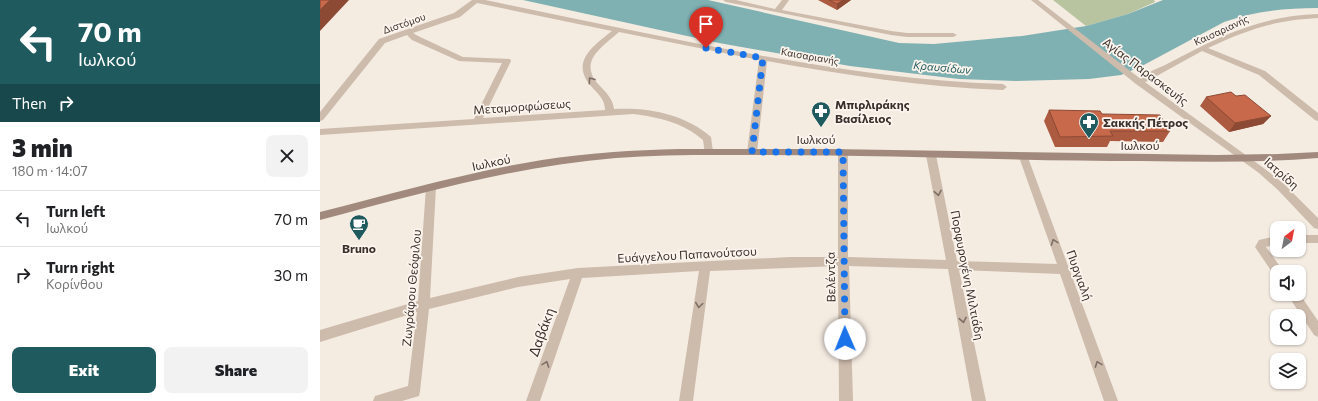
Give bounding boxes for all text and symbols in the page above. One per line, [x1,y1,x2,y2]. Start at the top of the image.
pin [689,7.0,723,48]
street label: Διστόμου [381,10,427,36]
street label: Καισαριανής [1192,12,1250,48]
icon: arrive [695,13,717,35]
text: 70 m [78,14,142,48]
icon: left [12,16,64,68]
street label: Αγίας Παρασκευής [1101,34,1191,108]
street label: Καισαριανής [780,45,840,67]
text: Ιωλκού [78,48,136,70]
water label: Κραυσίδων [913,58,972,76]
one-way arrow [588,77,596,84]
icon: right [55,92,77,114]
text: Then [12,94,47,112]
street label: Μεταμορφώσεως [473,96,571,116]
place label: Μπιρλιράκης Βασίλειος [835,97,910,125]
pharmacy icon: Μπιρλιράκης Βασίλειος [810,100,832,128]
pharmacy icon: Σακκής Πέτρος [1078,111,1100,139]
place label: Σακκής Πέτρος [1103,115,1188,129]
street label: Ιωλκού [797,132,836,146]
text: 3 min [12,133,73,162]
button: close [266,135,308,177]
street label: Ιωλκού [1121,138,1160,152]
street label: Ιωλκού [471,151,512,173]
street label: Ιατρίδη [1262,154,1302,192]
text: 180 m · 14:07 [12,163,88,179]
one-way arrow [934,190,942,196]
text: Turn left [46,202,105,220]
icon: left [12,208,34,230]
street label: Πορφυρογένη Μιλτιάδη [949,209,987,341]
text: 70 m [274,210,308,228]
cafe icon: Bruno [348,213,370,241]
text: Ιωλκού [46,220,88,236]
north arrow [1270,221,1306,257]
map controls [1270,221,1306,389]
street label: Ζωγράφου Θεόφιλου [399,229,423,347]
one-way arrow [1050,239,1059,246]
place label: Bruno [342,241,376,255]
street label: Ευάγγελου Παπανούτσου [617,243,757,265]
street label: Πυργιαλή [1064,248,1096,302]
street label: Βελέντζα [823,252,837,302]
text: Turn right [46,258,115,276]
icon: right [12,264,34,286]
button: sound [1270,265,1306,301]
text: 30 m [274,266,308,284]
text: Κορίνθου [46,276,103,292]
one-way arrow [695,302,704,308]
street label: Δαβάκη [524,305,558,359]
button: search [1270,309,1306,345]
one-way arrow [959,317,967,323]
position arrow [824,318,866,360]
button: Exit [12,347,156,393]
button: Share [164,347,308,393]
button: layers [1270,353,1306,389]
one-way arrow [541,361,549,368]
one-way arrow [1094,361,1103,368]

